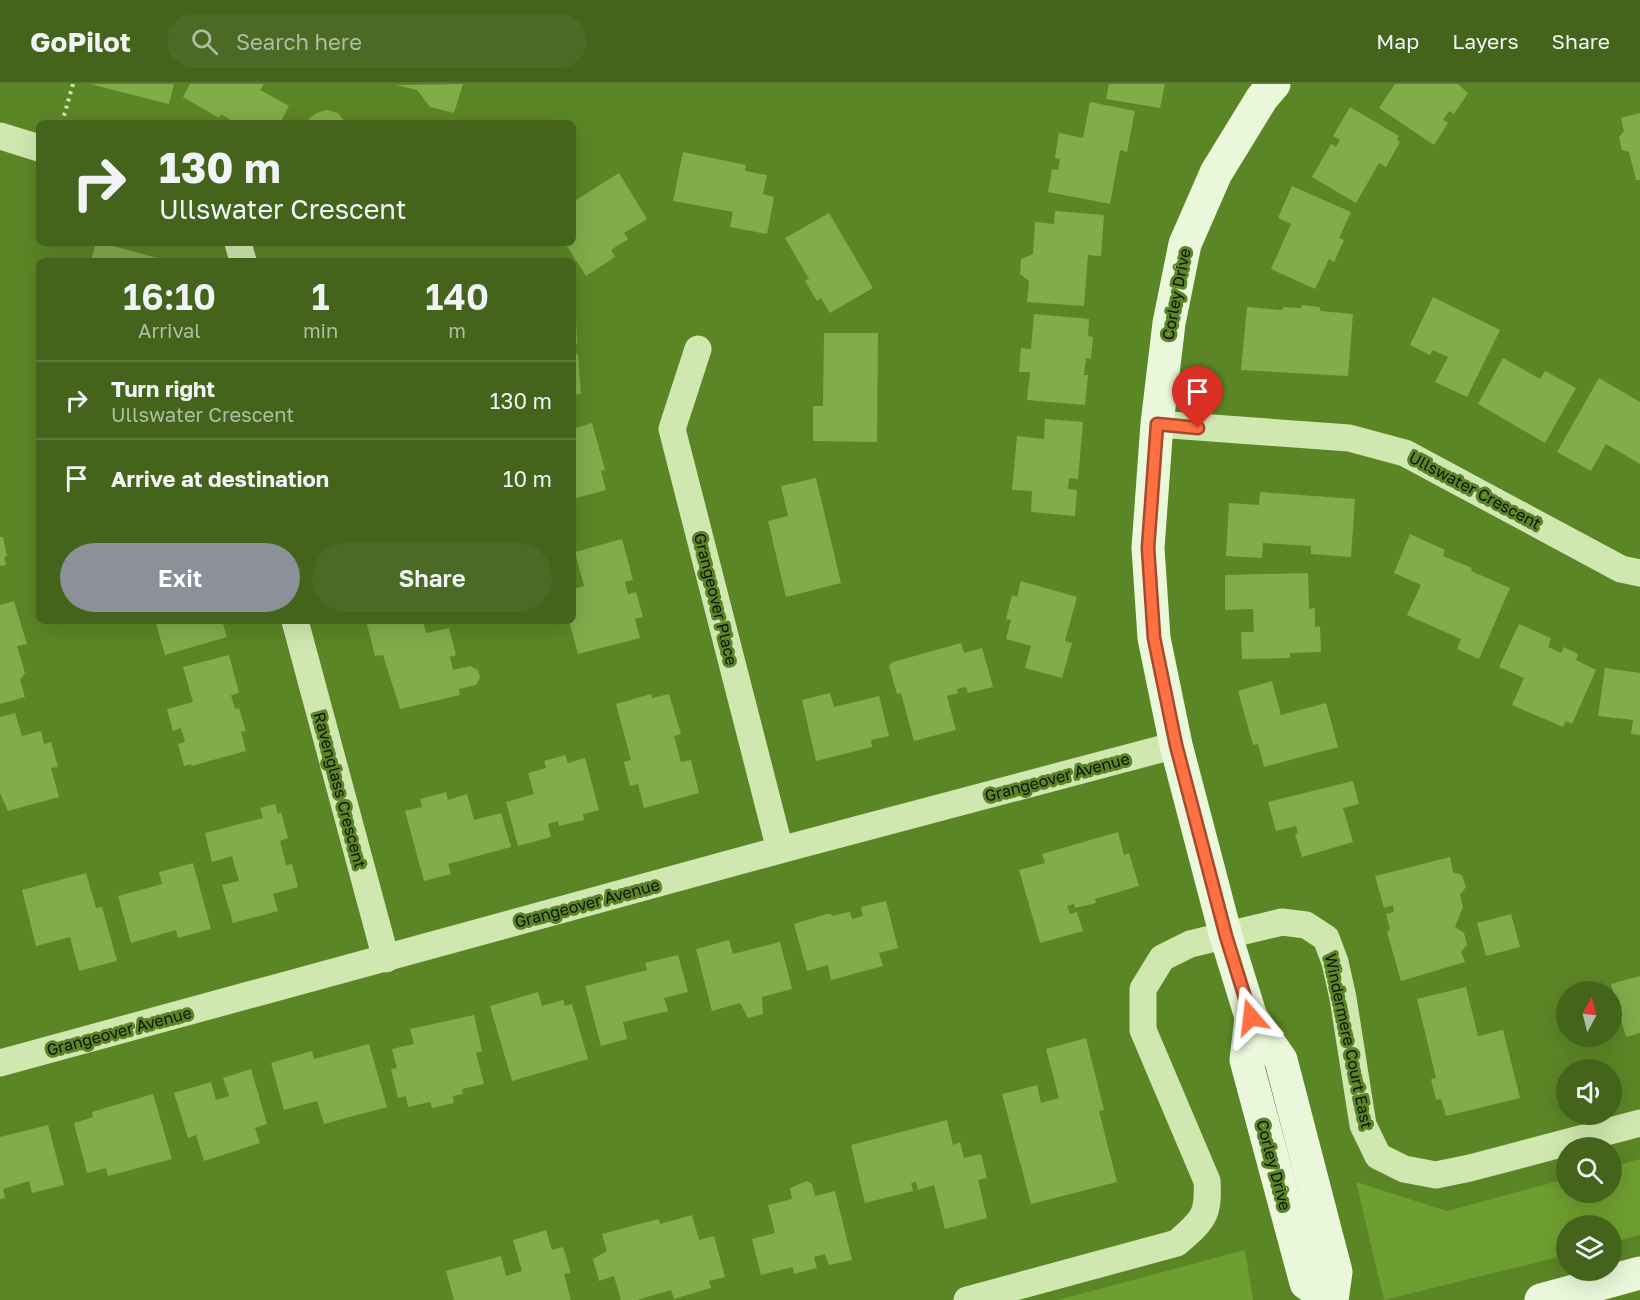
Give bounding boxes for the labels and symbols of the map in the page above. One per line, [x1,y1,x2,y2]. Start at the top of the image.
street label: Corley Drive [1157,246,1195,342]
pin [1172,366,1223,428]
street label: Ullswater Crescent [1406,447,1544,533]
street label: Grangeover Place [690,531,742,667]
street label: Ravenglass Crescent [310,710,370,870]
street label: Grangeover Avenue [982,748,1132,806]
street label: Grangeover Avenue [512,874,662,932]
street label: Windermere Court East [1321,952,1377,1130]
north arrow [1556,981,1622,1047]
position arrow [1219,985,1283,1049]
street label: Grangeover Avenue [44,1002,194,1060]
street label: Corley Drive [1252,1117,1296,1213]

